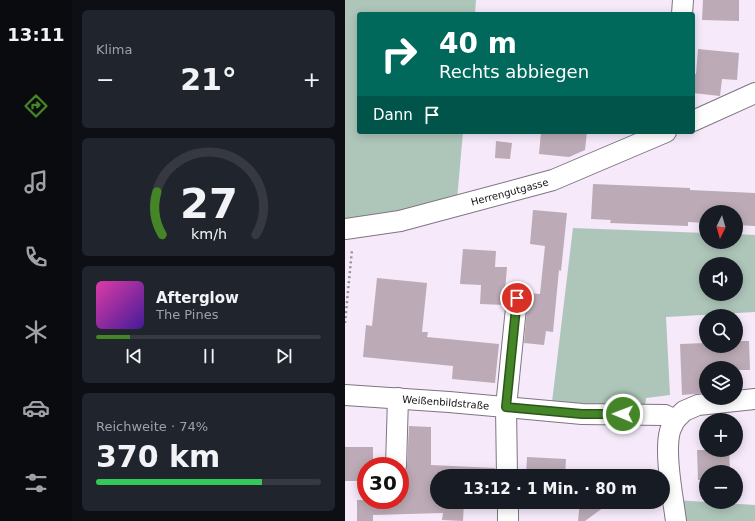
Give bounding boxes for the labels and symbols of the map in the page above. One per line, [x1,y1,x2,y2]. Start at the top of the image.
street label: Herrengutgasse [470,176,549,207]
north arrow [699,205,743,249]
pin [500,281,534,315]
street label: Weißenbildstraße [402,393,490,411]
position arrow [602,393,644,435]
speed limit sign: 30 [357,457,409,509]

